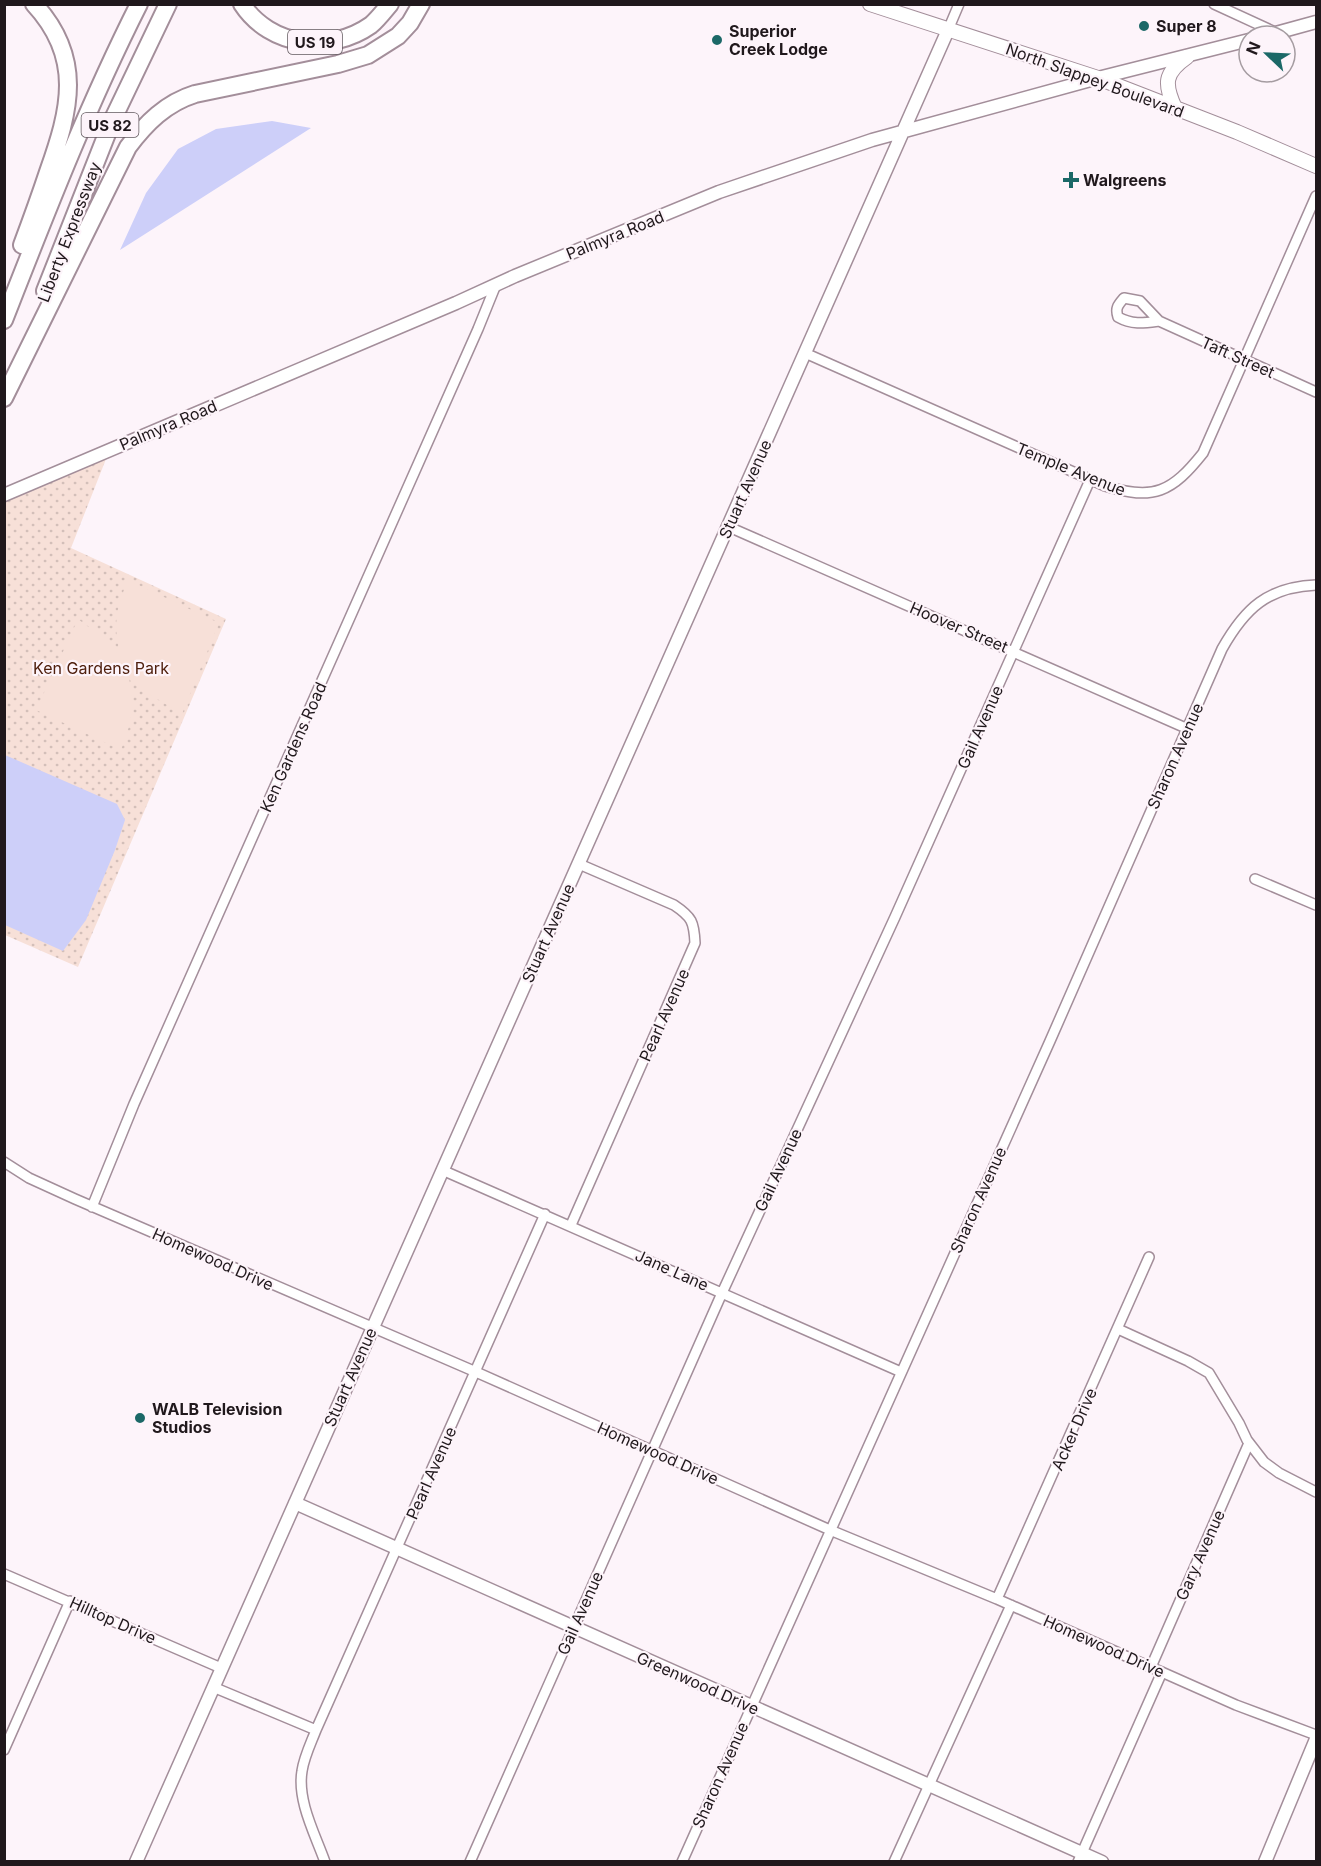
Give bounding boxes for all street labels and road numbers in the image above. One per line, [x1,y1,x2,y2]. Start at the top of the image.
road number: US 19 [288,30,342,54]
street label: North Slappey Boulevard [1003,38,1187,122]
road number: US 82 [82,113,138,137]
street label: Liberty Expressway [33,159,105,305]
street label: Palmyra Road [563,206,667,264]
street label: Taft Street [1198,332,1278,382]
street label: Palmyra Road [116,395,220,455]
street label: Stuart Avenue [714,436,776,542]
street label: Temple Avenue [1013,438,1129,500]
street label: Hoover Street [907,597,1011,657]
street label: Ken Gardens Road [255,679,331,815]
street label: Gail Avenue [953,682,1007,772]
street label: Sharon Avenue [1143,700,1207,812]
street label: Stuart Avenue [517,880,579,986]
street label: Pearl Avenue [635,966,693,1064]
street label: Gail Avenue [750,1125,806,1215]
street label: Sharon Avenue [946,1144,1010,1256]
street label: Homewood Drive [149,1223,277,1295]
street label: Jane Lane [632,1245,712,1295]
street label: Stuart Avenue [319,1324,381,1430]
street label: Acker Drive [1047,1385,1101,1473]
street label: Homewood Drive [594,1417,722,1489]
street label: Pearl Avenue [402,1424,460,1522]
street label: Gary Avenue [1171,1507,1229,1603]
street label: Gail Avenue [553,1568,607,1658]
street label: Hilltop Drive [67,1592,159,1648]
street label: Homewood Drive [1040,1610,1168,1682]
street label: Greenwood Drive [634,1647,762,1719]
street label: Sharon Avenue [688,1719,752,1831]

